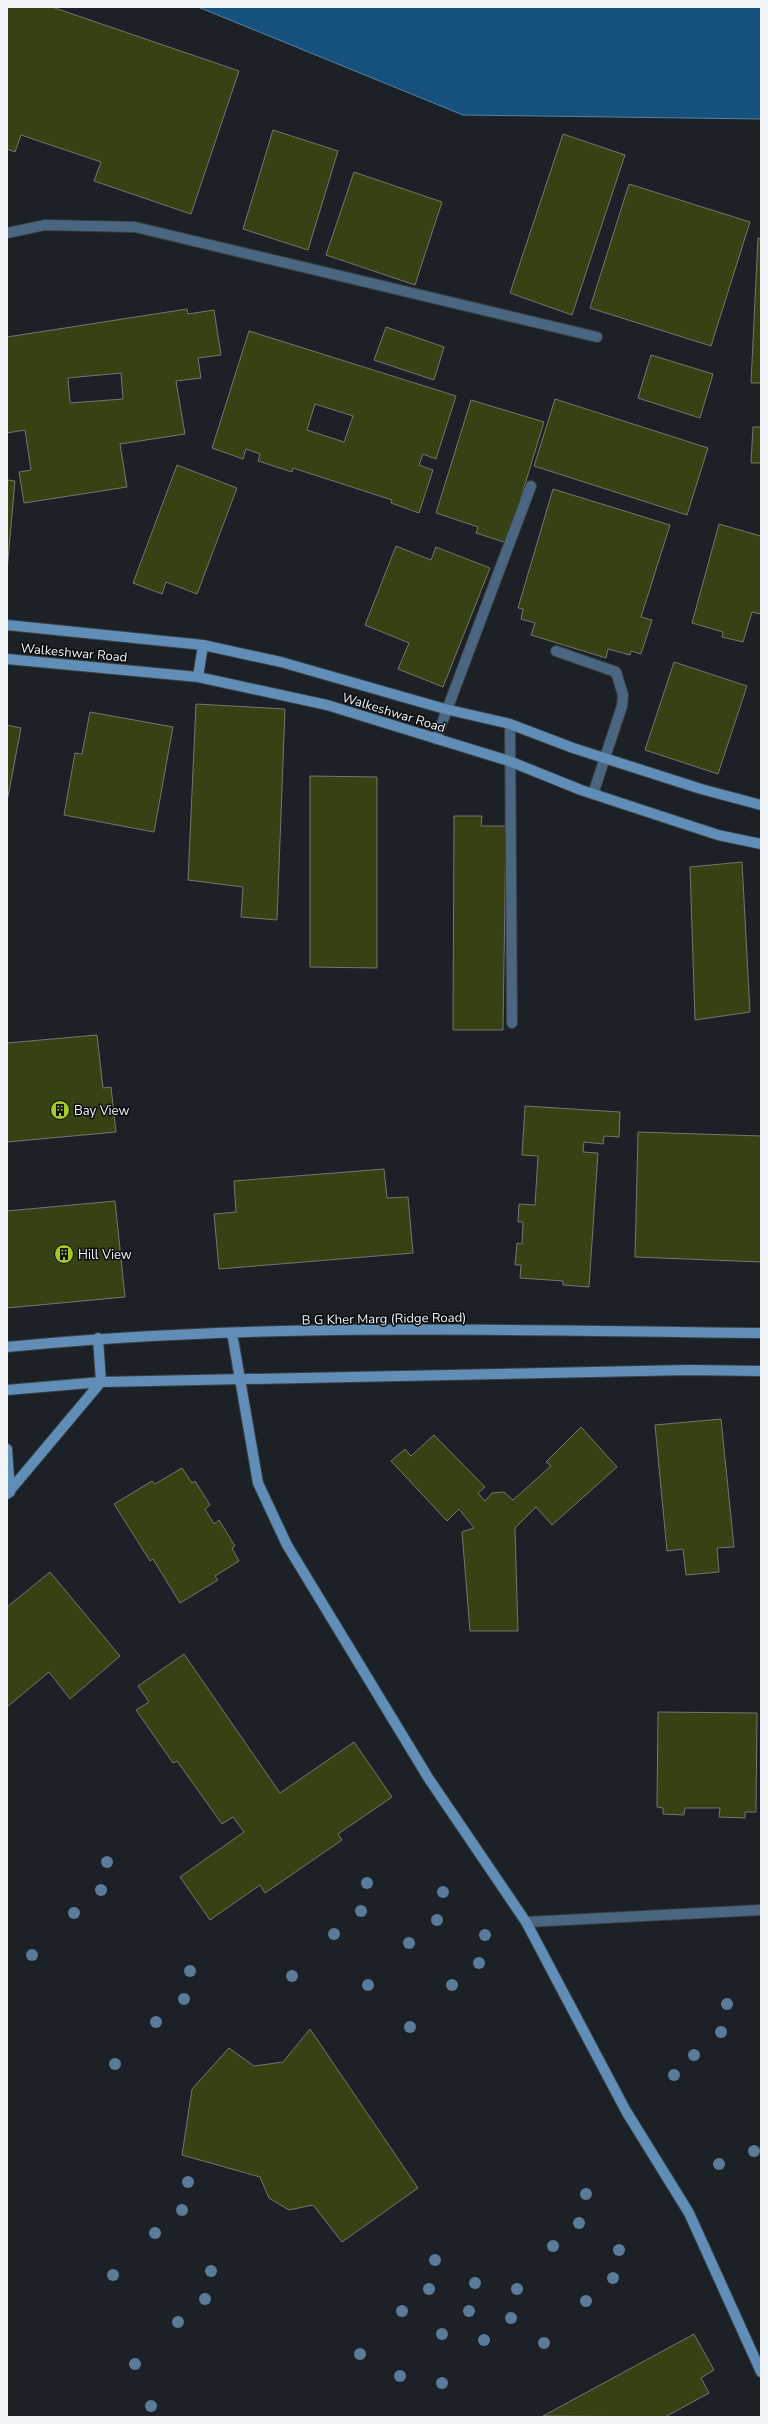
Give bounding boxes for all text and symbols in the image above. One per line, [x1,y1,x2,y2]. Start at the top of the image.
street label: Walkeshwar Road [20,639,128,667]
street label: Walkeshwar Road [340,689,448,737]
building icon: Bay View [49,1099,71,1121]
place label: Bay View [74,1102,129,1120]
building icon: Hill View [53,1243,75,1265]
place label: Hill View [78,1246,132,1264]
street label: B G Kher Marg (Ridge Road) [302,1309,466,1329]

